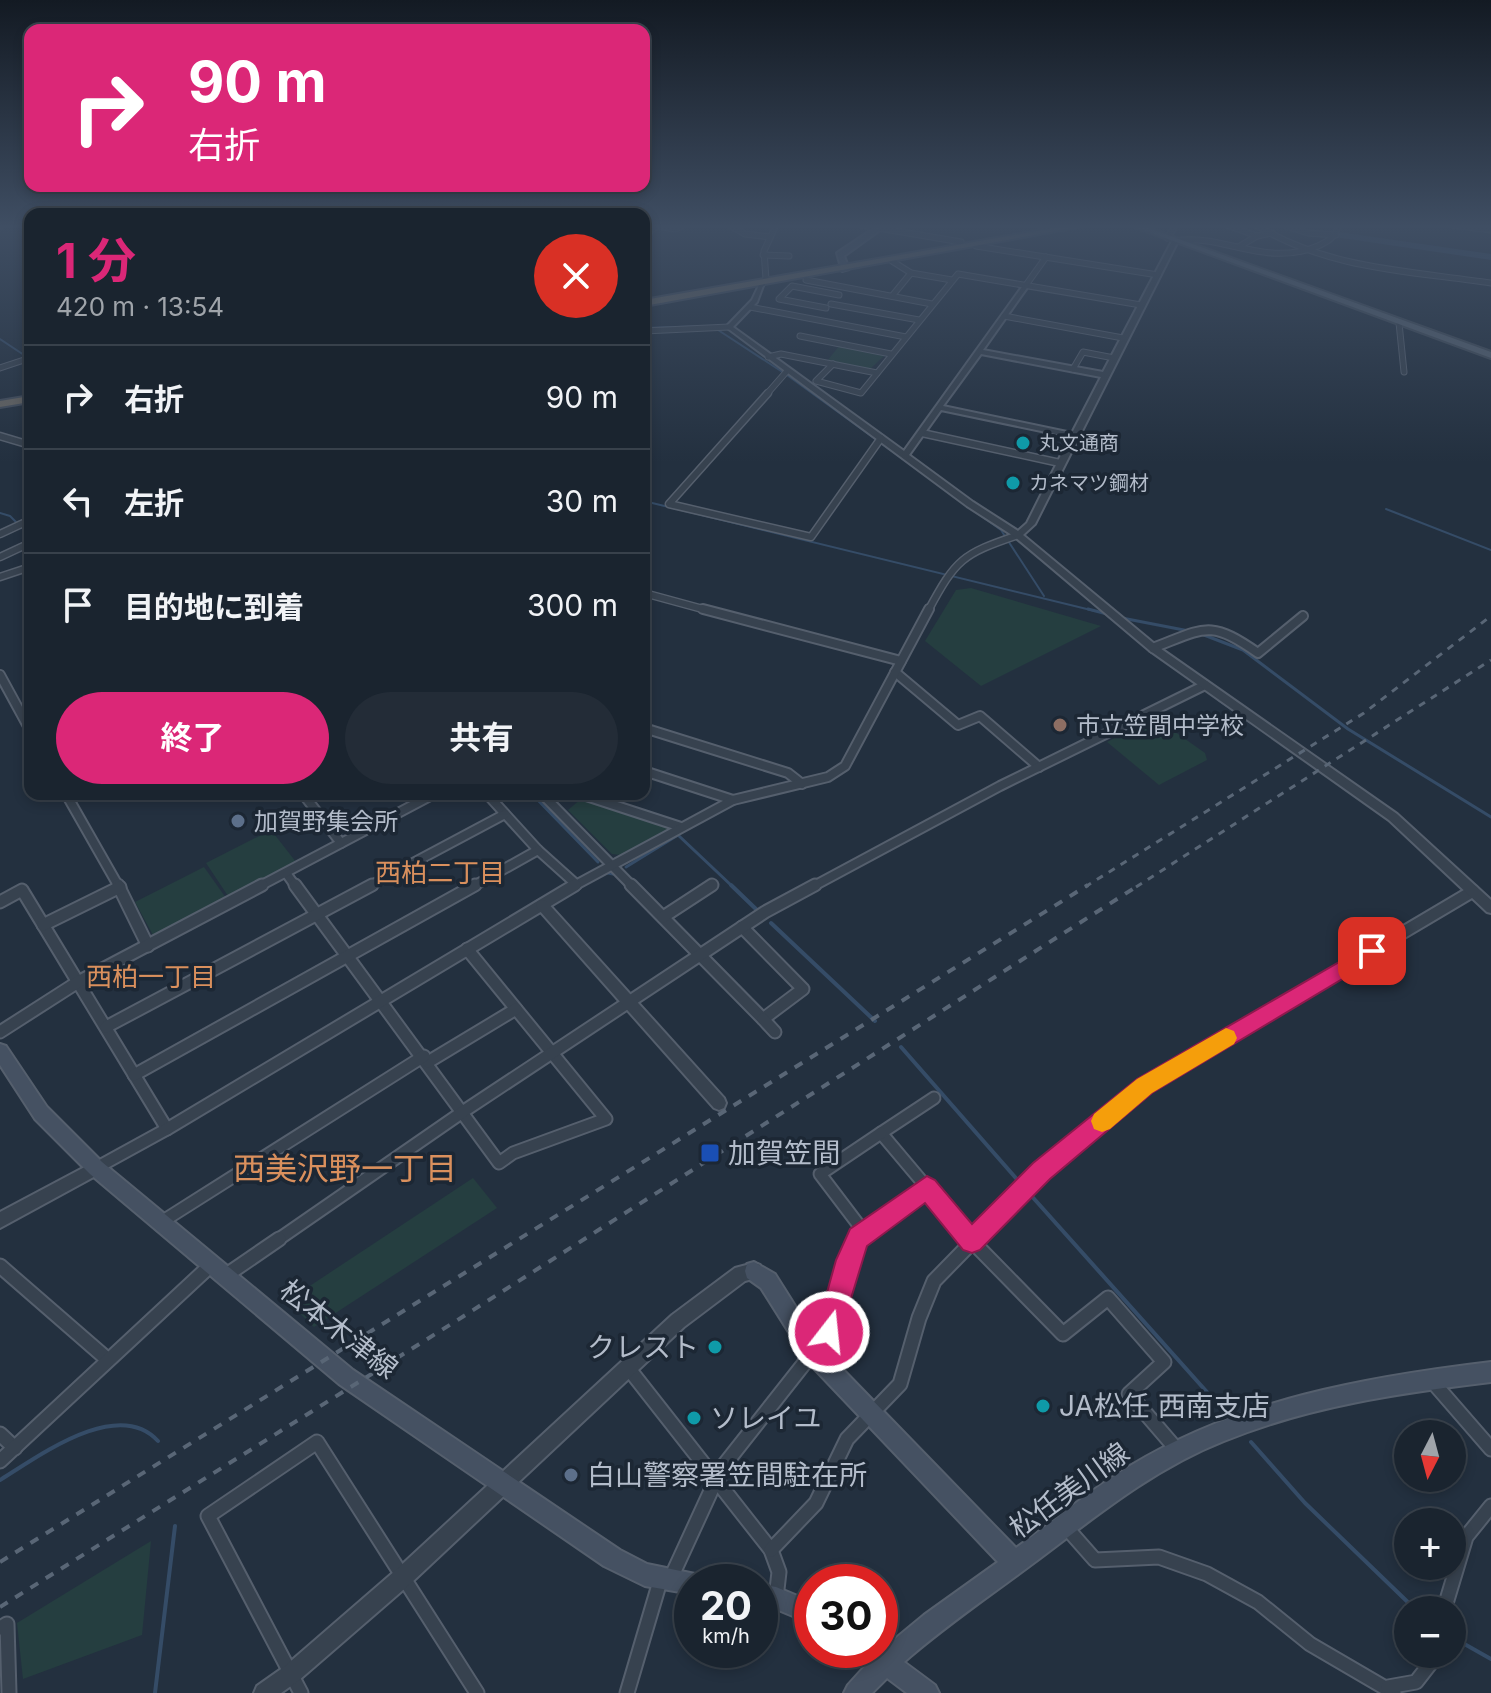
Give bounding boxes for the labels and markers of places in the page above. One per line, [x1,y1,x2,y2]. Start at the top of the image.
place label: 丸文通商 [1039,431,1119,455]
marker: 丸文通商 [1014,434,1032,452]
place label: カネマツ鋼材 [1029,471,1149,495]
marker: カネマツ鋼材 [1004,474,1022,492]
place label: 市立笠間中学校 [1076,711,1244,740]
marker: 市立笠間中学校 [1051,716,1069,734]
place label: 加賀野集会所 [254,807,398,836]
marker: 加賀野集会所 [229,812,247,830]
pin [1338,917,1406,985]
place label: 加賀笠間 [728,1136,840,1170]
marker: 加賀笠間 [699,1142,721,1164]
place label: クレスト [587,1330,699,1364]
marker: クレスト [706,1338,724,1356]
place label: JA松任 西南支店 [1059,1389,1270,1423]
marker: JA松任 西南支店 [1034,1397,1052,1415]
place label: ソレイユ [710,1401,821,1435]
marker: ソレイユ [685,1409,703,1427]
place label: 白山警察署笠間駐在所 [587,1458,867,1492]
marker: 白山警察署笠間駐在所 [562,1466,580,1484]

